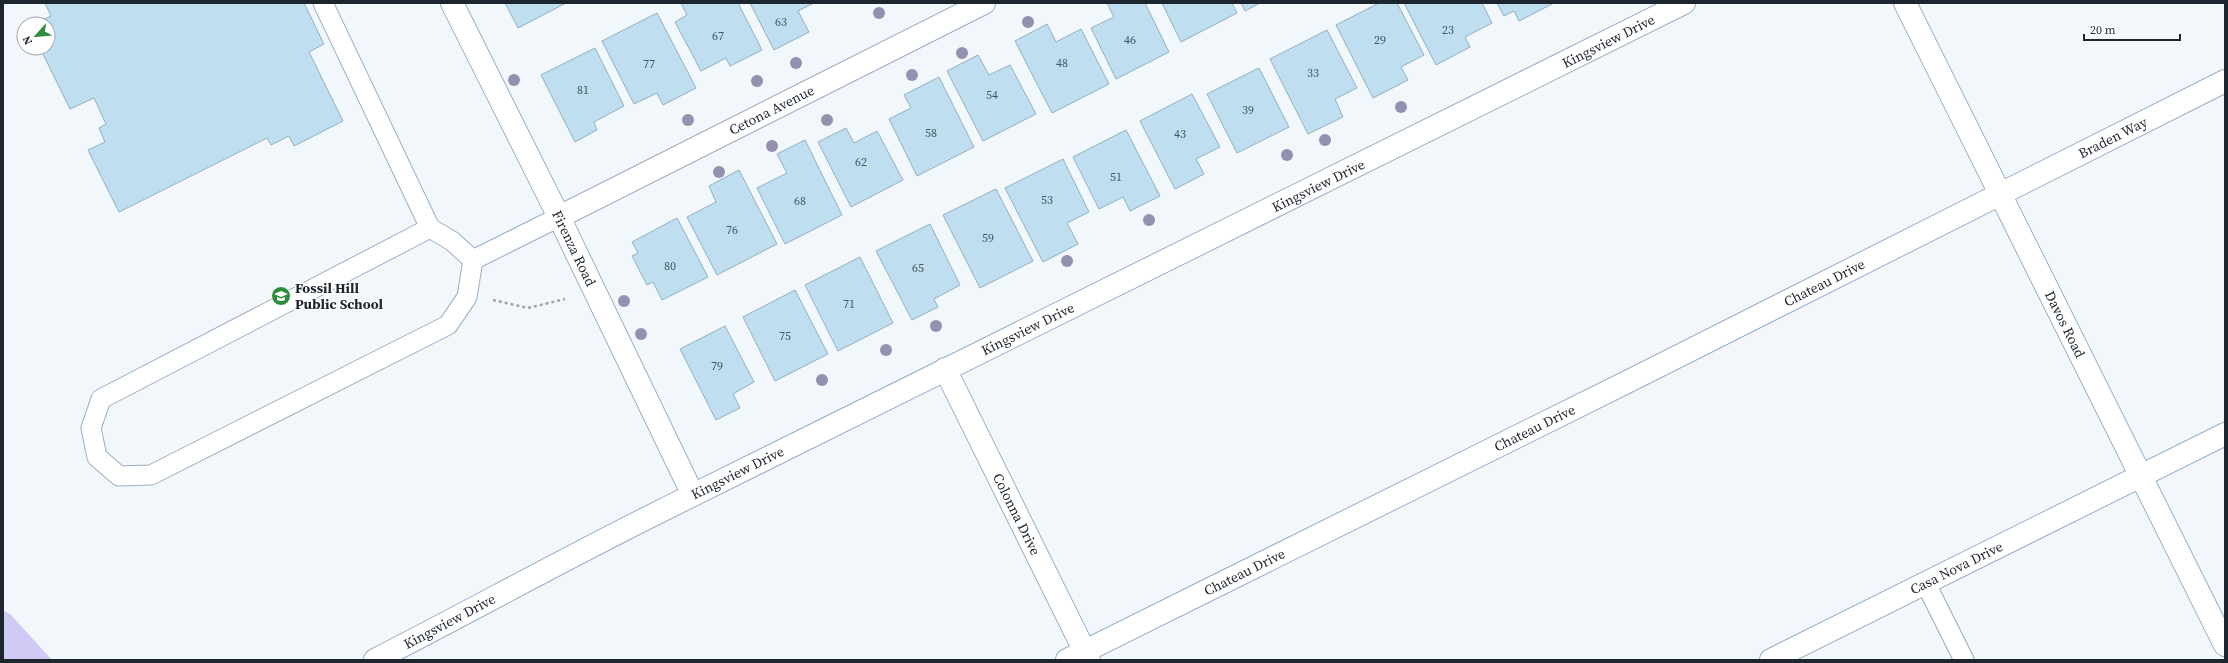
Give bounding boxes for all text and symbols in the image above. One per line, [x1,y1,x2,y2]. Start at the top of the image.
street label: Kingsview Drive [1559,9,1658,73]
house number: 63 [775,14,787,30]
north arrow [16,16,56,56]
scale bar [2084,16,2180,42]
house number: 23 [1442,22,1454,38]
text: 20 m [2090,22,2116,38]
house number: 67 [712,28,724,44]
house number: 46 [1124,32,1136,48]
house number: 29 [1374,32,1386,48]
text: N [19,33,36,47]
house number: 48 [1056,55,1068,71]
house number: 77 [643,56,655,72]
house number: 33 [1307,65,1319,81]
street label: Cetona Avenue [725,80,818,140]
house number: 81 [577,82,589,98]
house number: 54 [986,87,998,103]
house number: 39 [1242,102,1254,118]
street label: Braden Way [2075,111,2151,163]
house number: 58 [925,125,937,141]
house number: 43 [1174,126,1186,142]
house number: 62 [855,154,867,170]
street label: Kingsview Drive [1268,154,1368,217]
house number: 51 [1110,169,1122,185]
house number: 53 [1041,192,1053,208]
house number: 68 [794,193,806,209]
street label: Firenza Road [547,207,601,290]
house number: 76 [726,222,738,238]
house number: 59 [982,230,994,246]
street label: Chateau Drive [1780,254,1868,312]
house number: 80 [664,258,676,274]
house number: 65 [912,260,924,276]
place label: Fossil Hill Public School [295,278,384,314]
school or university icon: Fossil Hill Public School [270,285,292,307]
street label: Davos Road [2040,287,2090,361]
house number: 71 [843,296,855,312]
street label: Kingsview Drive [978,297,1078,360]
house number: 75 [779,328,791,344]
house number: 79 [711,358,723,374]
street label: Chateau Drive [1491,399,1579,456]
street label: Kingsview Drive [688,441,787,504]
street label: Colonna Drive [988,470,1046,559]
street label: Casa Nova Drive [1906,536,2006,599]
street label: Chateau Drive [1200,543,1288,601]
street label: Kingsview Drive [400,589,499,654]

